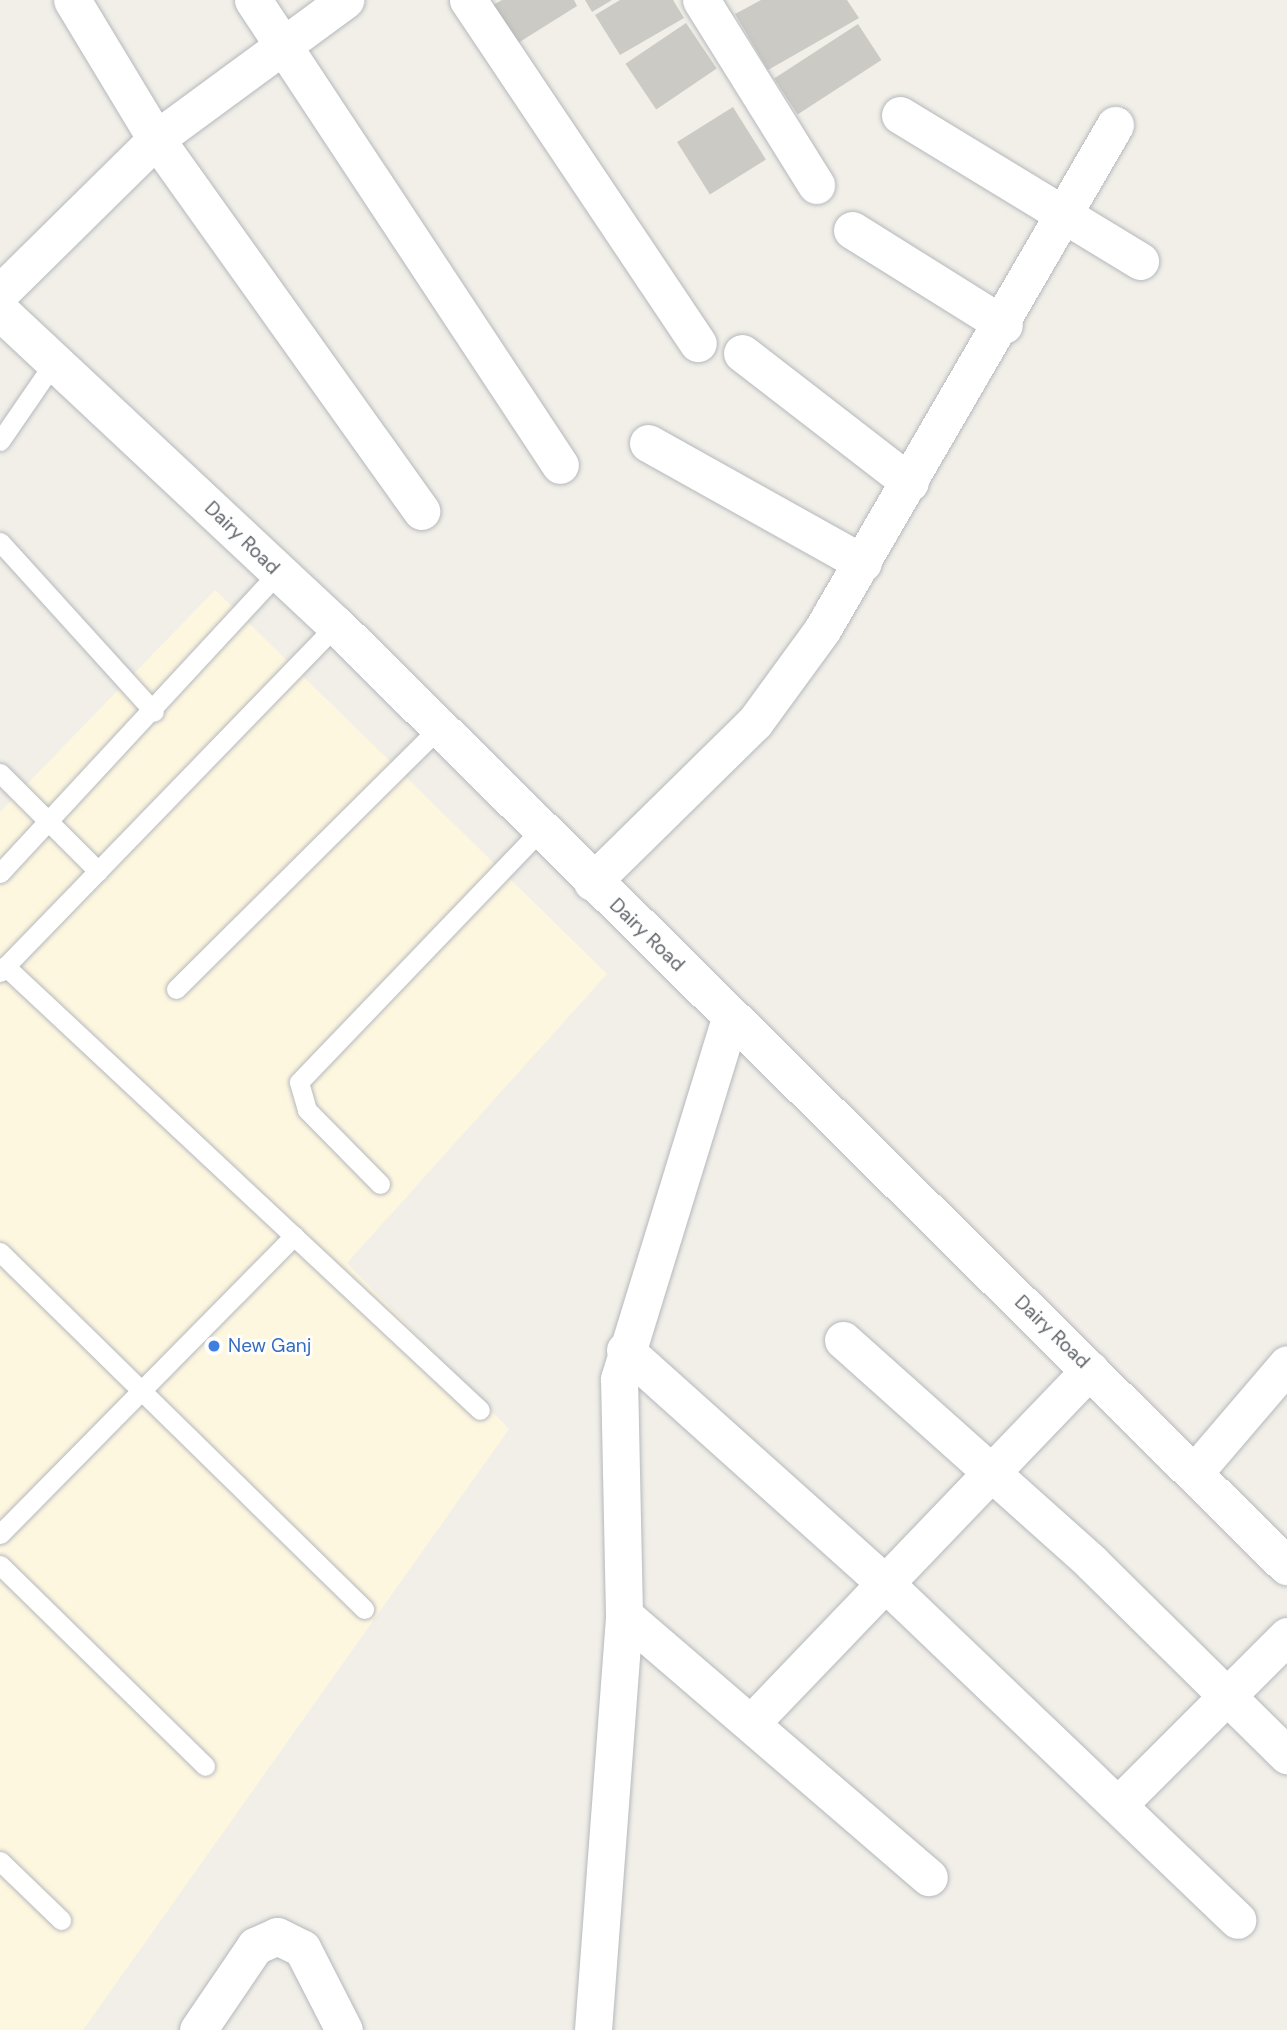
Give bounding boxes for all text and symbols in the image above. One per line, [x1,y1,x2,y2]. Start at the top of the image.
street label: Dairy Road [200,497,284,579]
street label: Dairy Road [605,894,689,976]
street label: Dairy Road [1010,1291,1094,1373]
place label: New Ganj [228,1335,311,1357]
marker: New Ganj [206,1338,222,1354]

